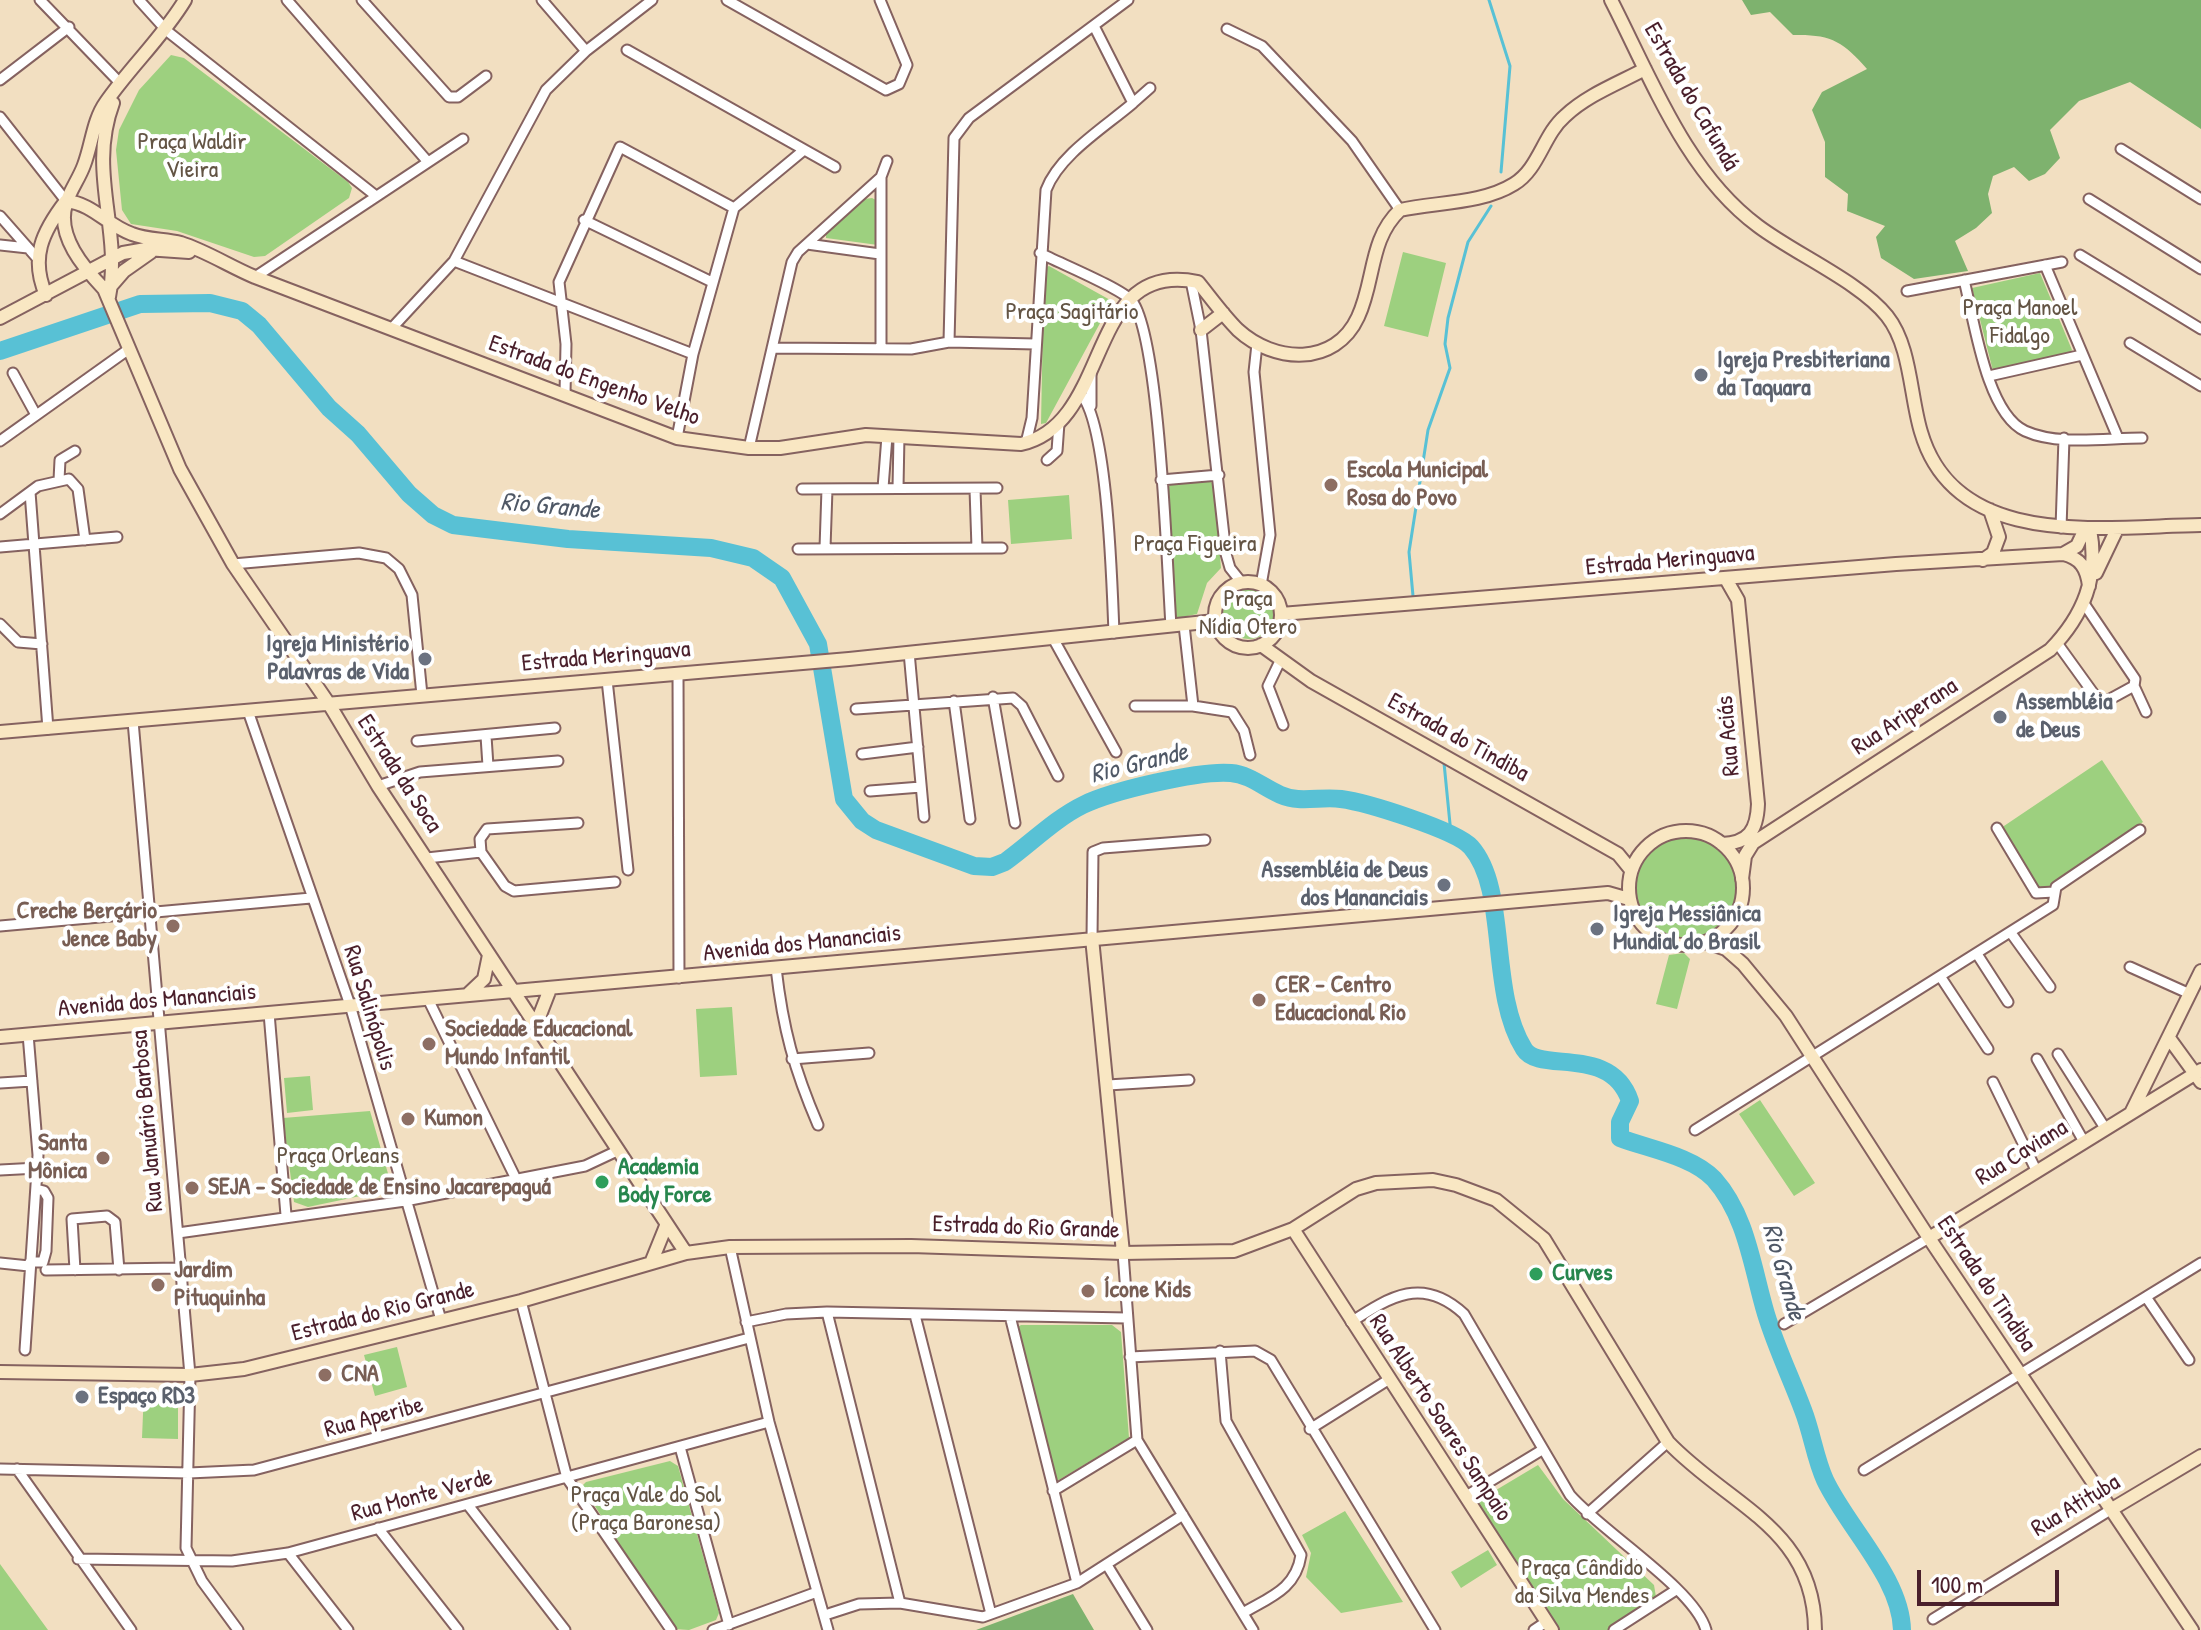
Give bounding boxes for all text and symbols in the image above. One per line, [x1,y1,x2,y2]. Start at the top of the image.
street label: Estrada do Cafundá [1637,18,1745,176]
park label: Praça Waldir Vieira [138,129,246,185]
park label: Praça Manoel Fidalgo [1963,295,2077,351]
park label: Praça Sagitário [1006,299,1138,327]
street label: Estrada do Engenho Velho [484,329,704,433]
place label: Igreja Presbiteriana da Taquara [1717,347,1890,403]
marker: Igreja Presbiteriana da Taquara [1692,366,1710,384]
place label: Escola Municipal Rosa do Povo [1347,457,1488,513]
marker: Escola Municipal Rosa do Povo [1322,476,1340,494]
water label: Rio Grande [499,487,601,527]
park label: Praça Figueira [1134,531,1256,559]
street label: Estrada Meringuava [1585,539,1755,583]
park label: Praça Nídia Otero [1199,586,1297,642]
place label: Igreja Ministério Palavras de Vida [266,631,409,687]
street label: Estrada Meringuava [521,635,691,679]
marker: Igreja Ministério Palavras de Vida [416,650,434,668]
street label: Rua Ariperana [1847,672,1963,762]
street label: Estrada do Tindiba [1382,687,1534,789]
place label: Assembléia de Deus [2016,689,2113,745]
street label: Rua Aciás [1711,695,1747,777]
marker: Assembléia de Deus [1991,708,2009,726]
street label: Estrada da Soca [350,710,448,838]
water label: Rio Grande [1087,737,1191,791]
place label: Assembléia de Deus dos Mananciais [1262,857,1428,913]
marker: Assembléia de Deus dos Mananciais [1435,876,1453,894]
place label: Creche Berçário Jence Baby [17,898,157,954]
place label: Igreja Messiânica Mundial do Brasil [1613,901,1761,957]
marker: Creche Berçário Jence Baby [164,917,182,935]
street label: Avenida dos Mananciais [702,919,902,969]
marker: Igreja Messiânica Mundial do Brasil [1588,920,1606,938]
street label: Rua Salinópolis [336,942,402,1074]
place label: CER - Centro Educacional Rio [1275,972,1406,1028]
street label: Avenida dos Mananciais [57,978,257,1024]
marker: CER - Centro Educacional Rio [1250,991,1268,1009]
place label: Sociedade Educacional Mundo Infantil [445,1016,632,1072]
street label: Rua Januário Barbosa [126,1029,170,1213]
marker: Sociedade Educacional Mundo Infantil [420,1035,438,1053]
place label: Kumon [424,1105,483,1133]
marker: Kumon [399,1110,417,1128]
street label: Rua Caviana [1971,1114,2073,1192]
place label: Santa Mônica [28,1130,87,1186]
park label: Praça Orleans [277,1143,399,1171]
marker: Santa Mônica [94,1149,112,1167]
place label: Academia Body Force [618,1154,712,1210]
marker: Academia Body Force [593,1173,611,1191]
place label: SEJA - Sociedade de Ensino Jacarepaguá [208,1174,551,1202]
marker: SEJA - Sociedade de Ensino Jacarepaguá [183,1179,201,1197]
street label: Estrada do Rio Grande [932,1210,1120,1246]
street label: Estrada do Tindiba [1930,1211,2042,1357]
water label: Rio Grande [1754,1220,1812,1324]
place label: Jardim Pituquinha [174,1257,265,1313]
place label: Curves [1552,1260,1612,1288]
marker: Curves [1527,1265,1545,1283]
street label: Estrada do Rio Grande [289,1275,477,1349]
marker: Jardim Pituquinha [149,1276,167,1294]
place label: Ícone Kids [1104,1277,1191,1305]
marker: Ícone Kids [1079,1282,1097,1300]
street label: Rua Alberto Soares Sampaio [1362,1309,1518,1527]
place label: CNA [341,1361,379,1389]
marker: CNA [316,1366,334,1384]
place label: Espaço RD3 [98,1383,195,1411]
marker: Espaço RD3 [73,1388,91,1406]
street label: Rua Aperibe [321,1391,427,1445]
street label: Rua Monte Verde [348,1463,496,1529]
street label: Rua Atituba [2027,1468,2125,1544]
park label: Praça Vale do Sol (Praça Baronesa) [571,1482,721,1538]
scale bar [1921,1554,2063,1604]
park label: Praça Cândido da Silva Mendes [1515,1555,1649,1611]
text: 100 m [1931,1568,1983,1600]

